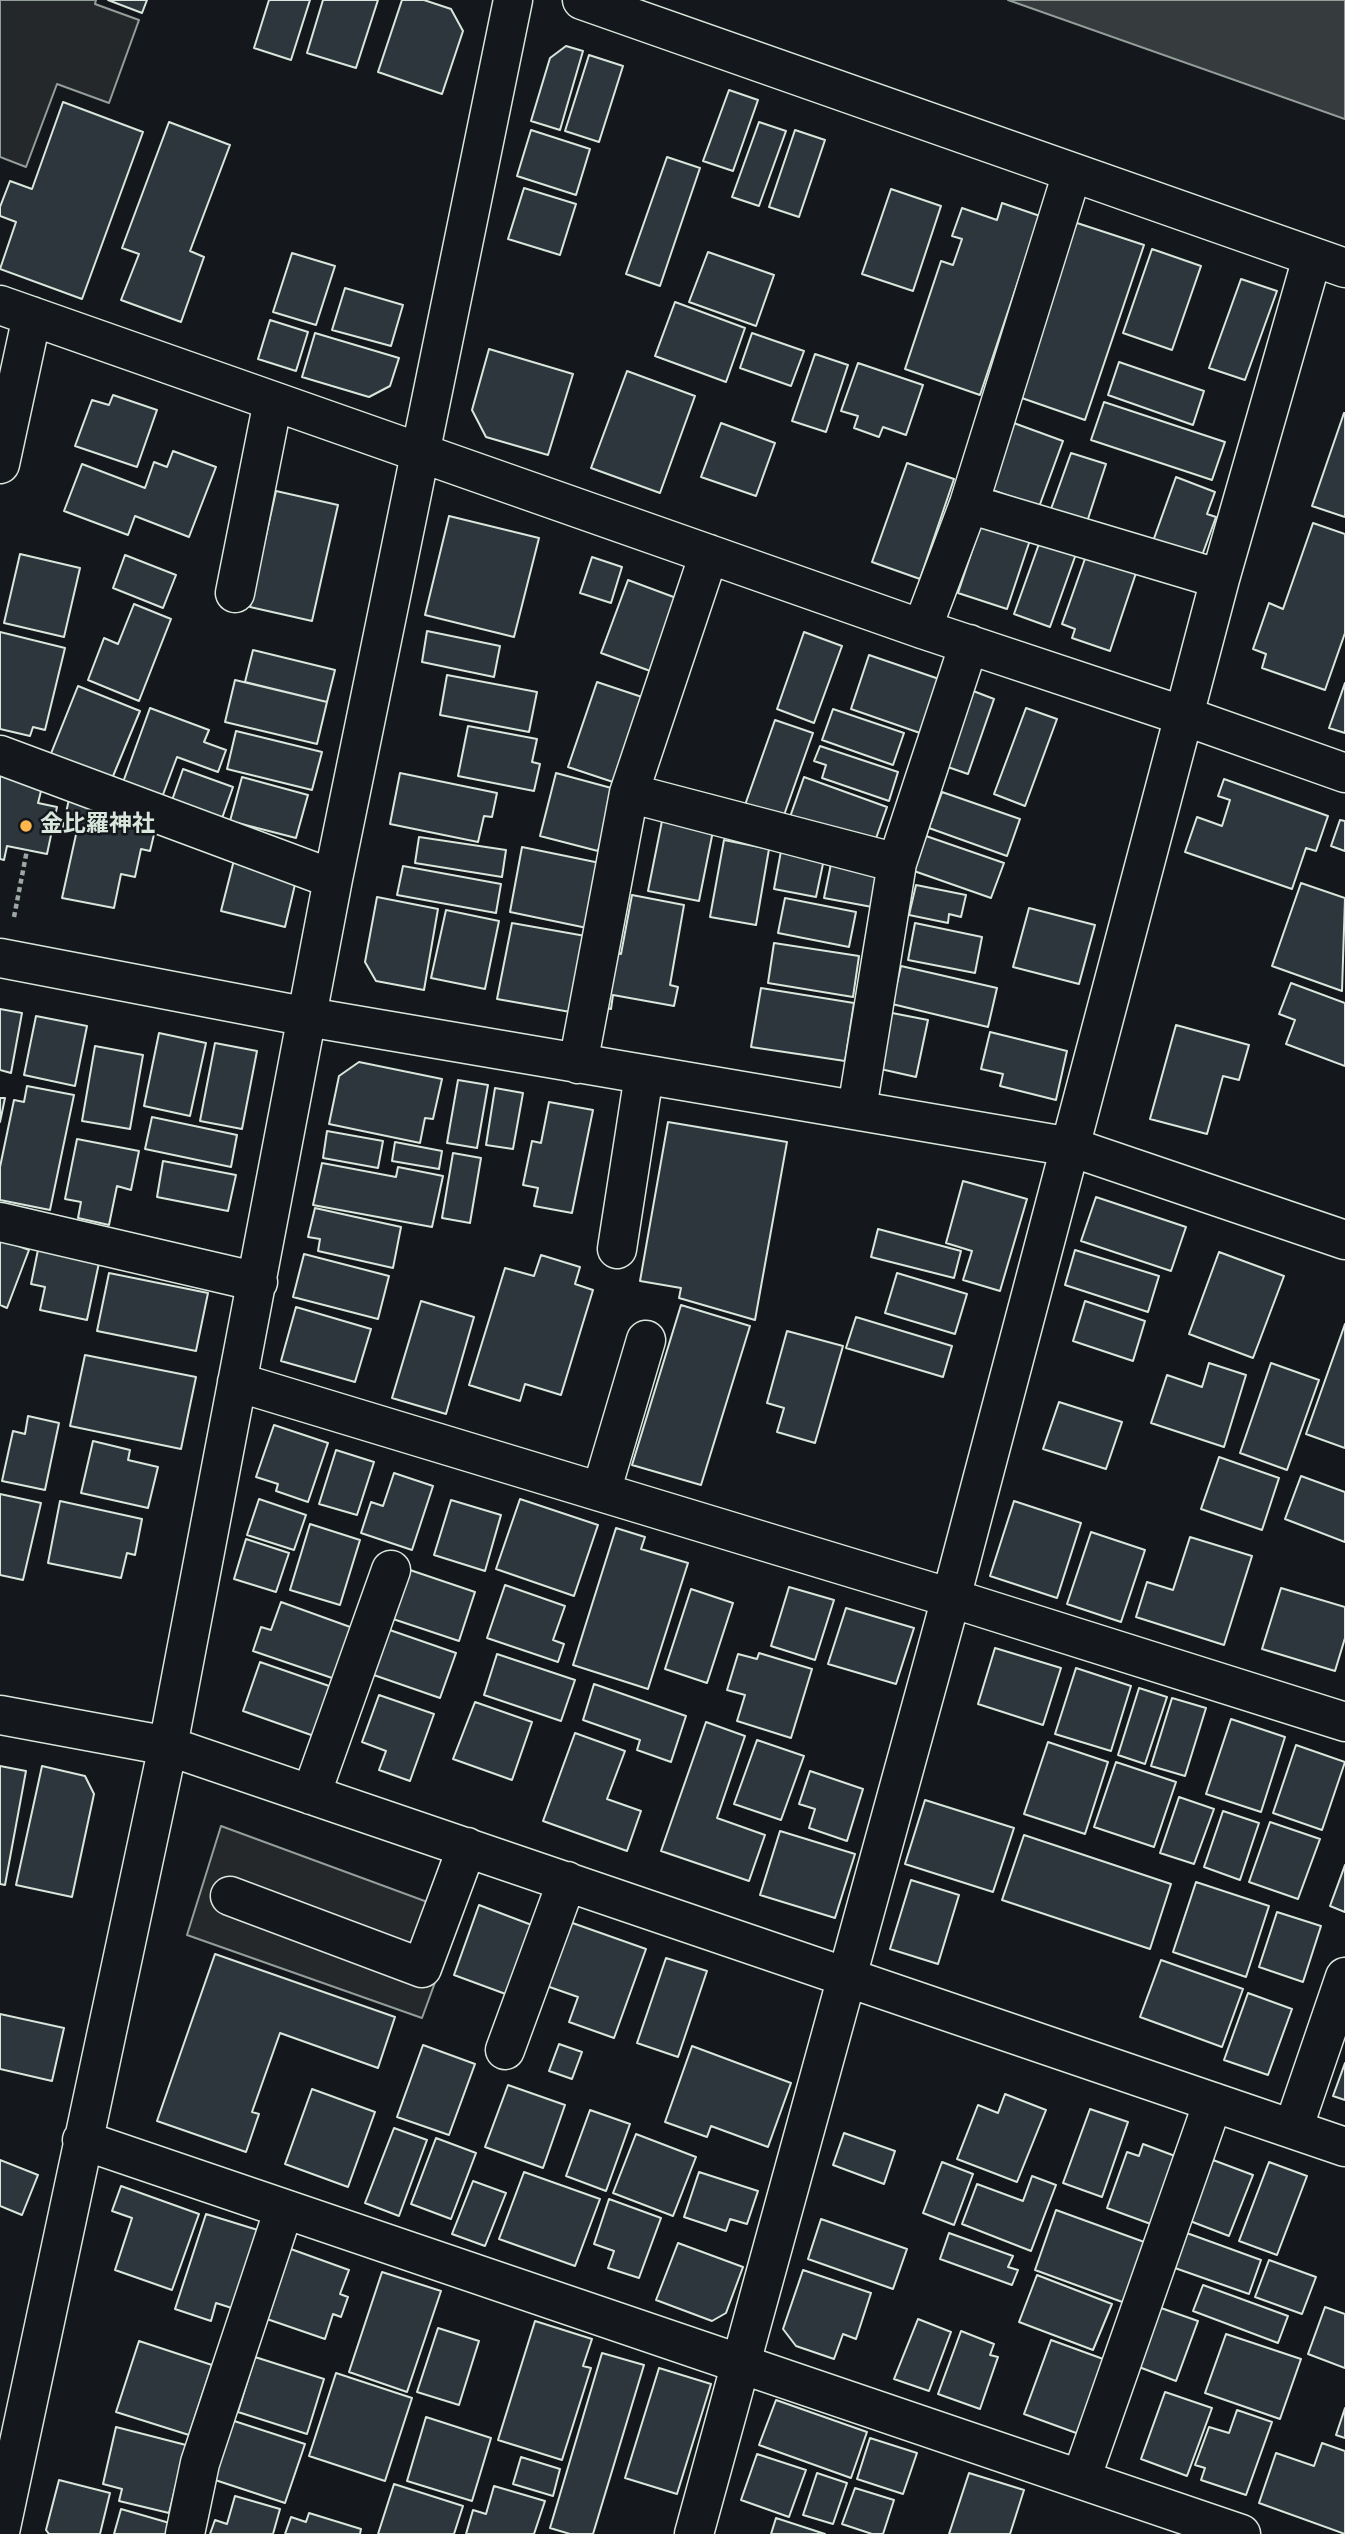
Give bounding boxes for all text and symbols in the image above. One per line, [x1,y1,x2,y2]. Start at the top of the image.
place label: 金比羅神社 [40,812,155,840]
marker: 金比羅神社 [18,818,34,834]

